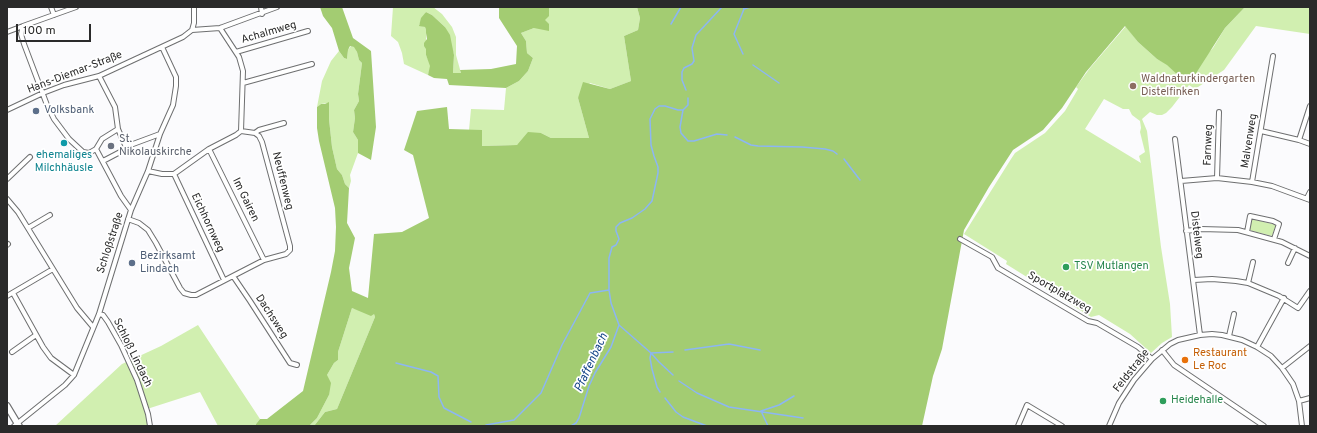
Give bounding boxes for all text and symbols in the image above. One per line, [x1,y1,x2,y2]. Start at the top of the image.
scale bar [18,16,93,42]
street label: Achalmweg [240,19,298,47]
text: 100 m [23,23,56,39]
street label: Hans-Diemar-Straße [26,49,124,97]
place label: Waldnaturkindergarten Distelfinken [1141,73,1255,99]
marker: Waldnaturkindergarten Distelfinken [1128,81,1138,91]
place label: Volksbank [44,104,94,118]
marker: Volksbank [31,106,41,116]
street label: Malvenweg [1239,113,1261,169]
street label: Farnweg [1202,124,1216,166]
place label: St. Nikolauskirche [119,133,192,159]
marker: ehemaliges Milchhäusle [59,138,69,148]
marker: St. Nikolauskirche [106,141,116,151]
place label: ehemaliges Milchhäusle [35,149,93,175]
street label: Neuffenweg [268,151,296,211]
street label: Im Gairen [229,176,261,224]
street label: Eichhornweg [188,191,226,255]
street label: Distelweg [1187,210,1205,260]
street label: Schloßstraße [95,211,127,275]
place label: Bezirksamt Lindach [140,250,196,276]
marker: Bezirksamt Lindach [127,258,137,268]
place label: TSV Mutlangen [1074,260,1149,274]
marker: TSV Mutlangen [1061,262,1071,272]
street label: Sportplatzweg [1025,269,1093,317]
street label: Dachsweg [252,292,290,342]
street label: Schloß Lindach [110,316,154,390]
water label: Pfaffenbach [572,331,612,395]
street label: Feldstraße [1111,347,1153,395]
place label: Restaurant Le Roc [1193,347,1247,373]
marker: Restaurant Le Roc [1180,355,1190,365]
place label: Heidehalle [1171,394,1223,408]
marker: Heidehalle [1158,396,1168,406]

